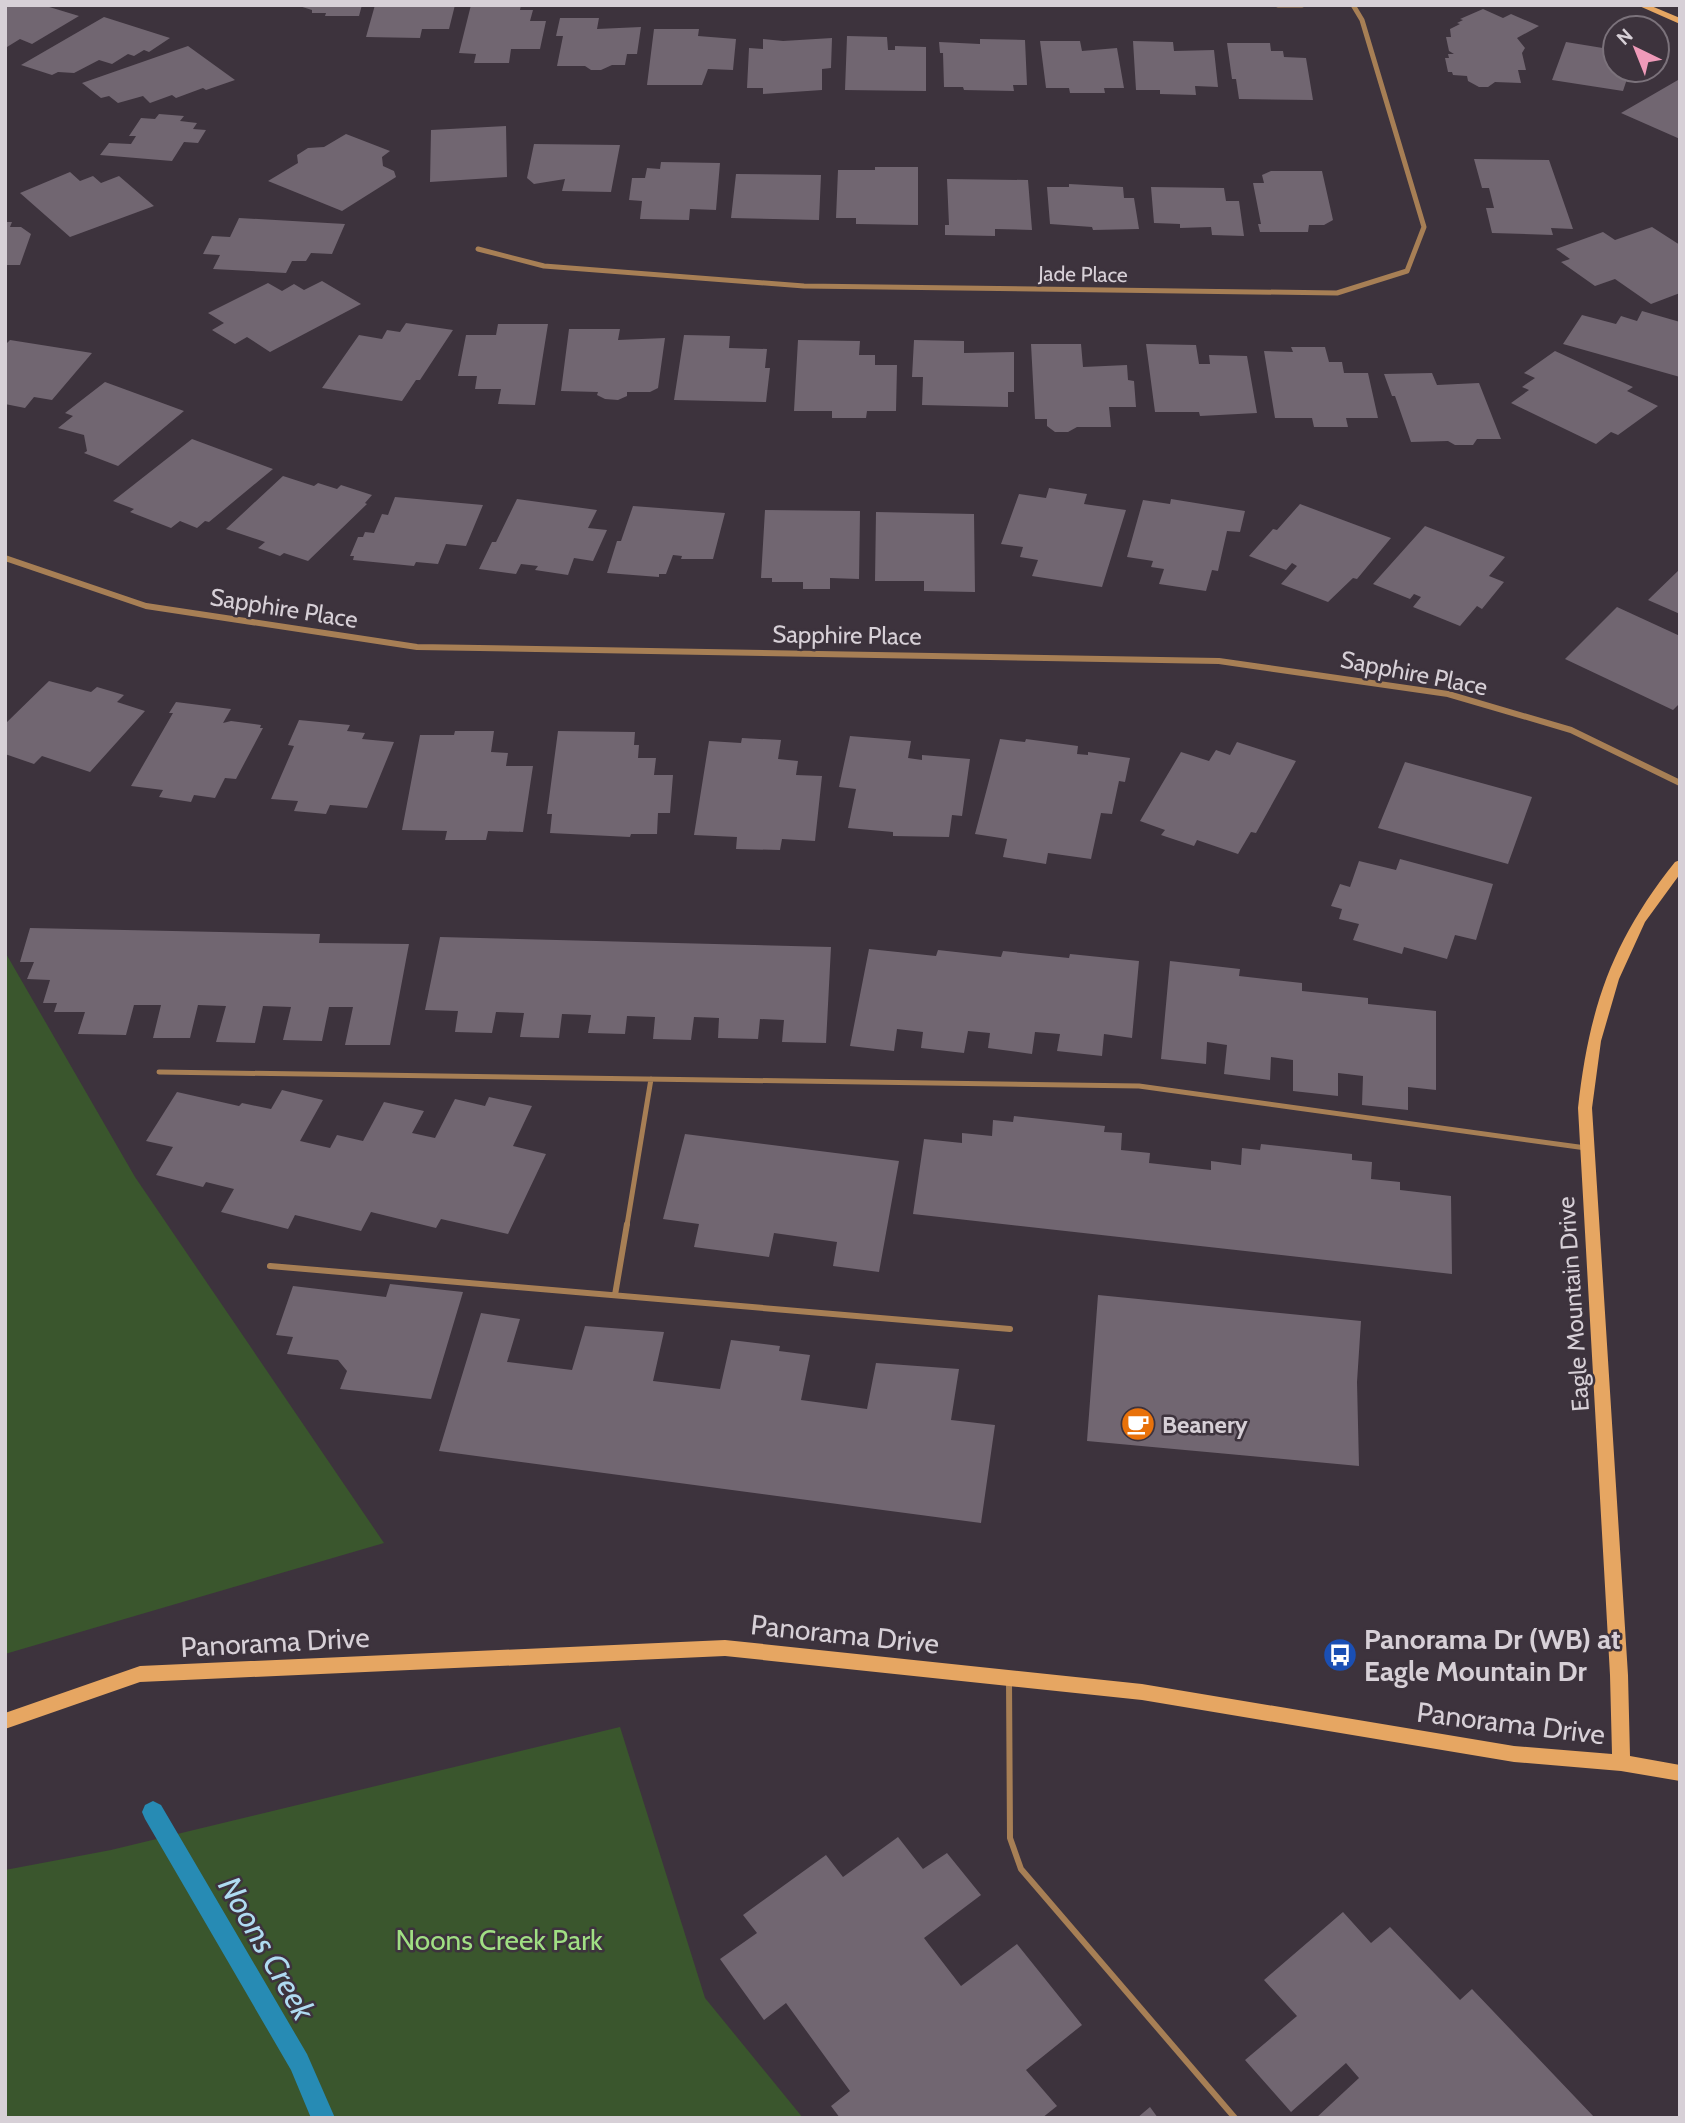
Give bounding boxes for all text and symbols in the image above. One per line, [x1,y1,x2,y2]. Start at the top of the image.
north arrow [1601,14,1671,84]
text: N [1612,24,1638,50]
street label: Jade Place [1037,261,1128,287]
street label: Sapphire Place [208,582,360,634]
street label: Sapphire Place [772,619,922,651]
street label: Sapphire Place [1338,645,1490,701]
street label: Eagle Mountain Drive [1551,1195,1595,1413]
cafe icon: Beanery [1119,1405,1157,1443]
place label: Beanery [1162,1410,1248,1439]
street label: Panorama Drive [749,1607,941,1661]
street label: Panorama Drive [180,1620,370,1664]
place label: Panorama Dr (WB) at Eagle Mountain Dr [1364,1622,1621,1688]
bus stop icon: Panorama Dr (WB) at Eagle Mountain Dr [1321,1636,1359,1674]
street label: Panorama Drive [1415,1695,1607,1751]
water label: Noons Creek [210,1869,324,2028]
park label: Noons Creek Park [395,1923,603,1957]

